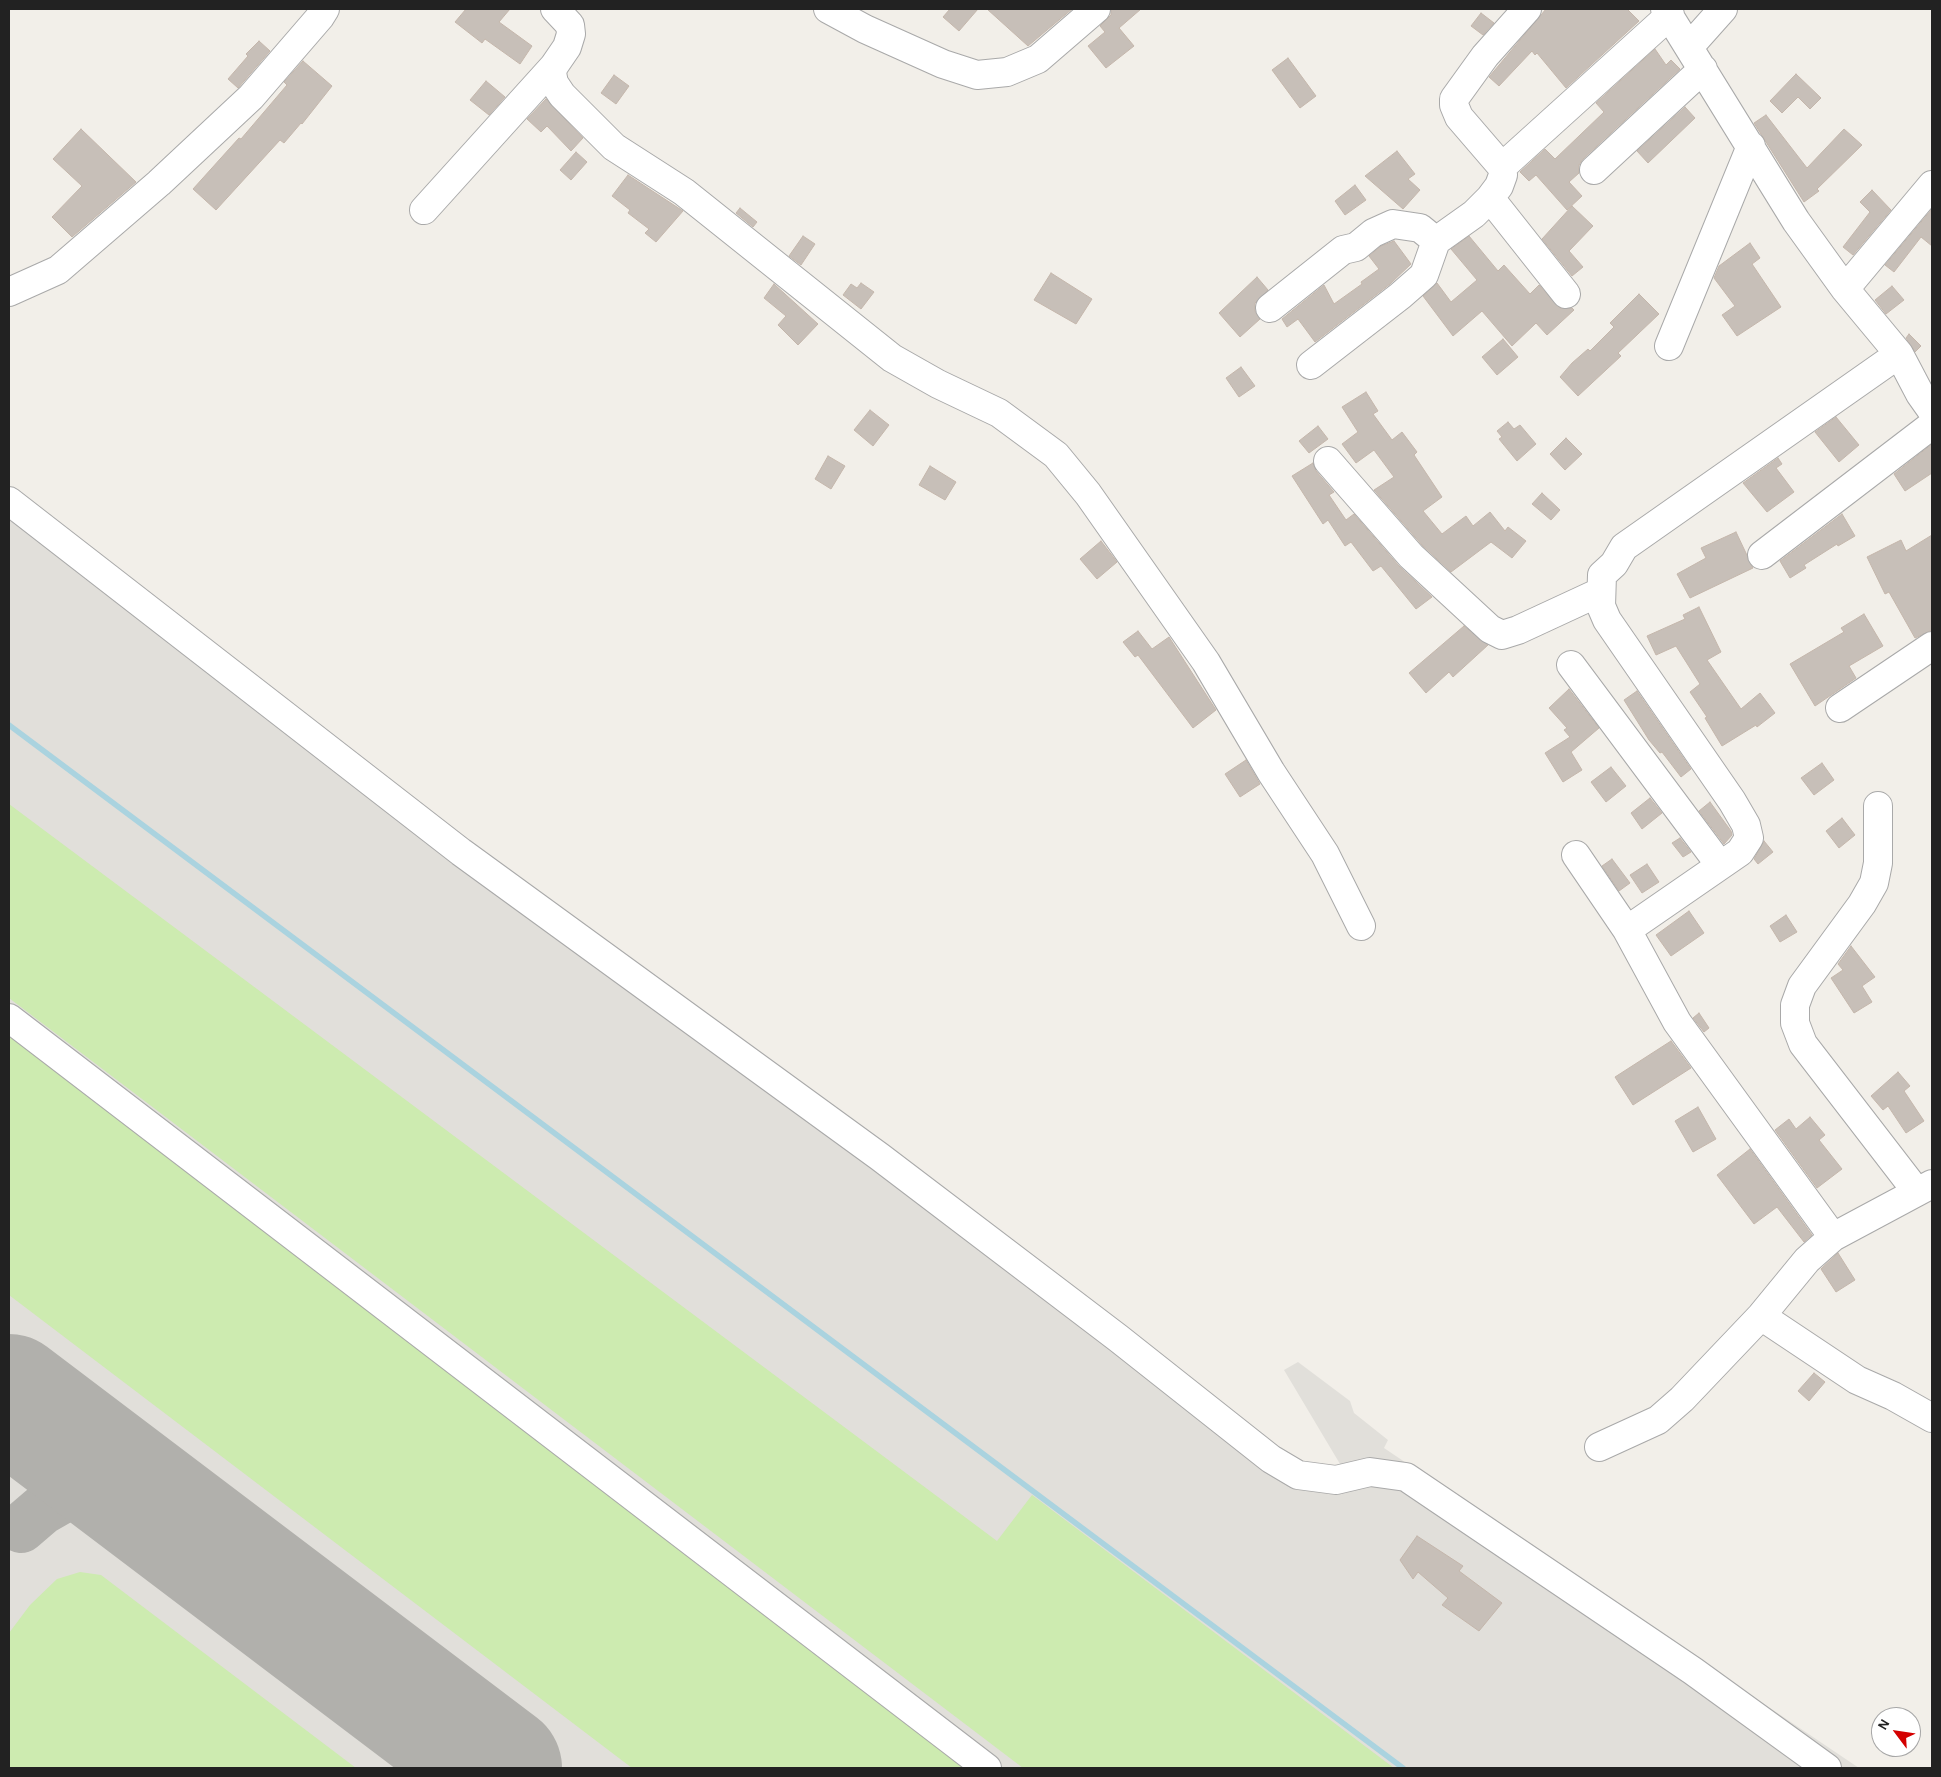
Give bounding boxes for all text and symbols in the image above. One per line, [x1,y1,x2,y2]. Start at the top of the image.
north arrow [1871,1707,1921,1757]
text: N [1875,1717,1893,1733]

